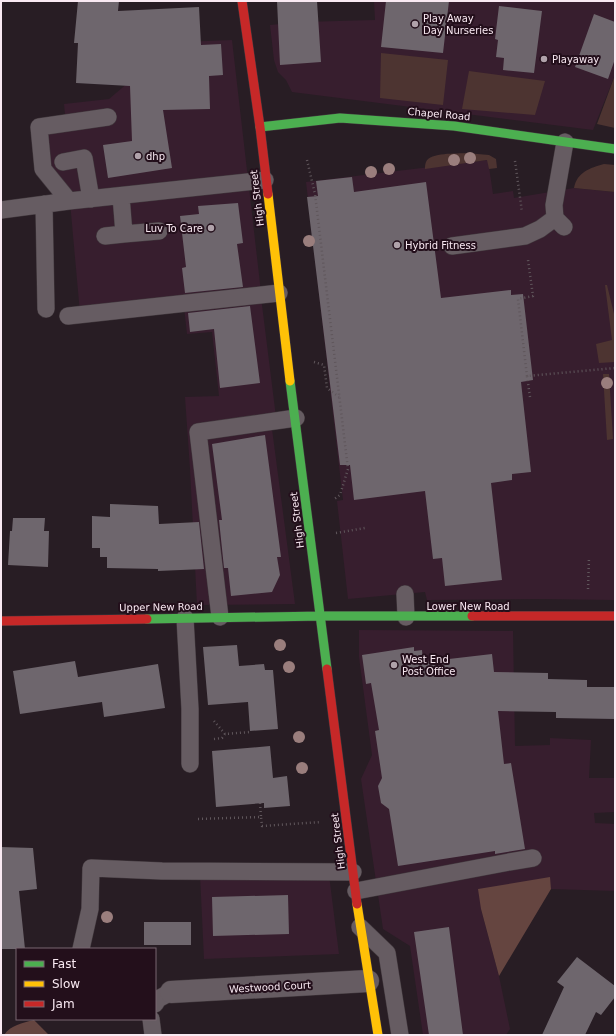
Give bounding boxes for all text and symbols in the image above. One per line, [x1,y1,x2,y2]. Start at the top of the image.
place label: Play Away Day Nurseries [423,13,493,36]
marker: Play Away Day Nurseries [410,19,420,29]
marker: Playaway [539,54,549,64]
place label: Playaway [552,54,599,65]
street label: Chapel Road [407,106,471,122]
marker: dhp [133,151,143,161]
place label: dhp [146,151,165,162]
street label: High Street [248,169,266,227]
place label: Luv To Care [145,223,203,234]
marker: Luv To Care [206,223,216,233]
marker: Hybrid Fitness [392,240,402,250]
place label: Hybrid Fitness [405,240,476,251]
street label: High Street [288,491,306,549]
street label: Upper New Road [119,601,203,613]
street label: Lower New Road [426,601,510,612]
place label: West End Post Office [402,654,455,677]
marker: West End Post Office [389,660,399,670]
street label: High Street [329,812,347,870]
legend [16,948,156,1020]
text: Fast [52,957,76,971]
text: Slow [52,977,80,991]
street label: Westwood Court [229,979,311,995]
text: Jam [51,997,75,1011]

